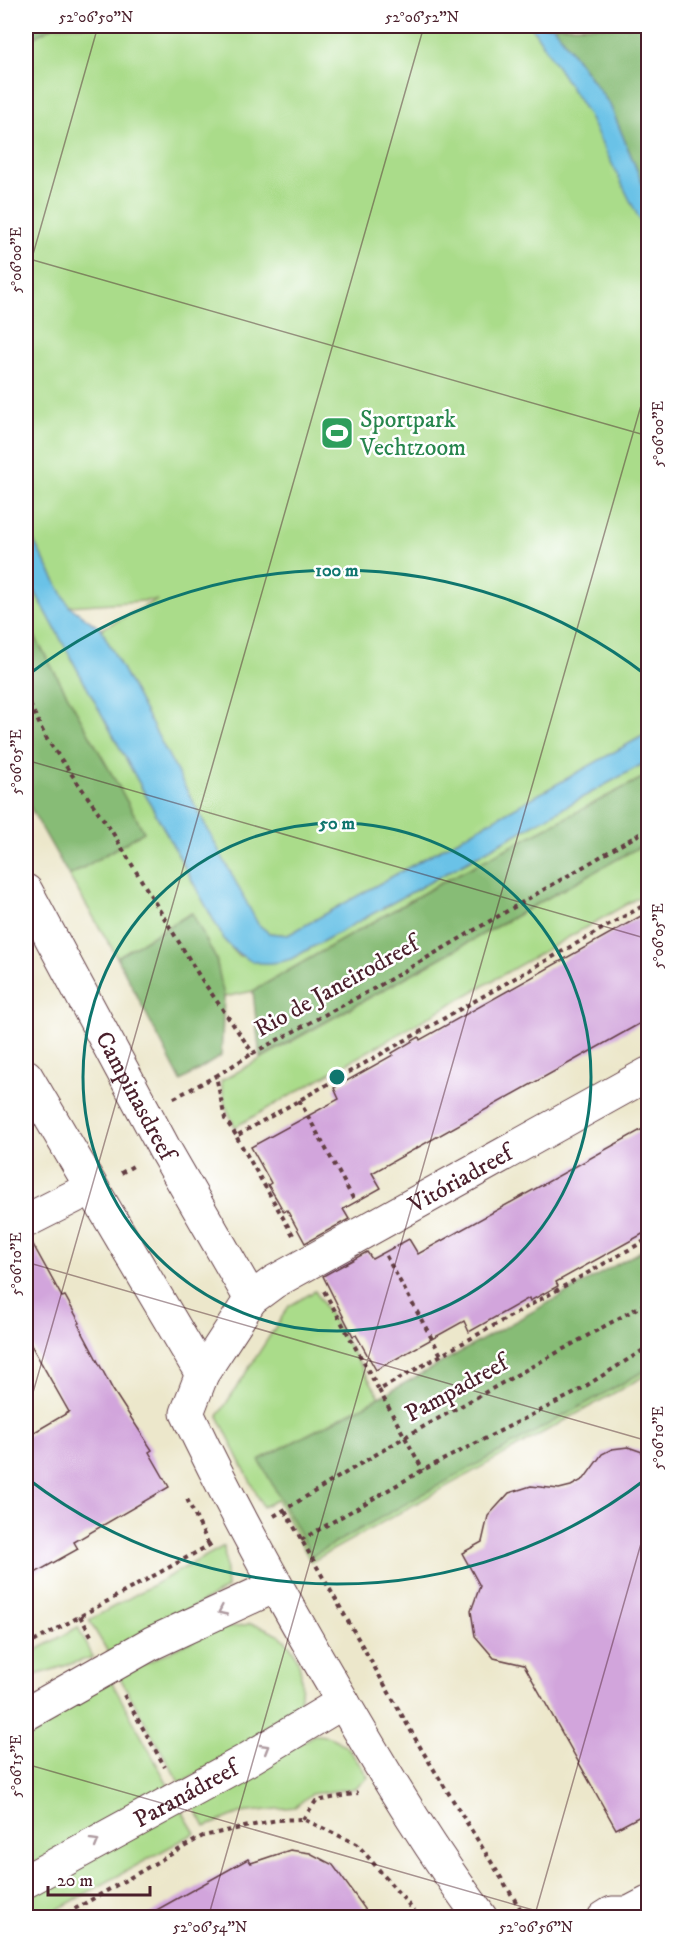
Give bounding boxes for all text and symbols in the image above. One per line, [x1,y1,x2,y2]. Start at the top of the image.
text: 52°06'50"N [59,8,133,27]
text: 52°06'52"N [385,8,459,27]
text: 5°06'00"E [7,227,26,293]
text: 5°06'00"E [649,401,668,467]
place label: Sportpark Vechtzoom [359,405,466,463]
sports icon: Sportpark Vechtzoom [319,415,355,451]
text: 100 m [315,560,359,582]
text: 5°06'05"E [7,729,26,795]
text: 50 m [318,813,355,835]
text: 5°06'05"E [649,903,668,969]
street label: Rio de Janeirodreef [249,928,427,1044]
street label: Campinasdreef [88,1026,183,1169]
centre of rings [327,1067,347,1087]
street label: Vitóriadreef [403,1137,521,1221]
text: 5°06'10"E [7,1232,26,1296]
street label: Pampadreef [400,1347,516,1429]
text: 5°06'10"E [649,1406,668,1470]
one-way arrow [217,1603,228,1615]
text: 5°06'15"E [7,1734,26,1797]
one-way arrow [259,1744,269,1756]
street label: Paranádreef [129,1752,246,1835]
one-way arrow [89,1838,99,1849]
scale bar [48,1859,150,1897]
text: 20 m [57,1870,93,1892]
text: 52°06'54"N [173,1918,247,1937]
text: 52°06'56"N [499,1918,573,1937]

